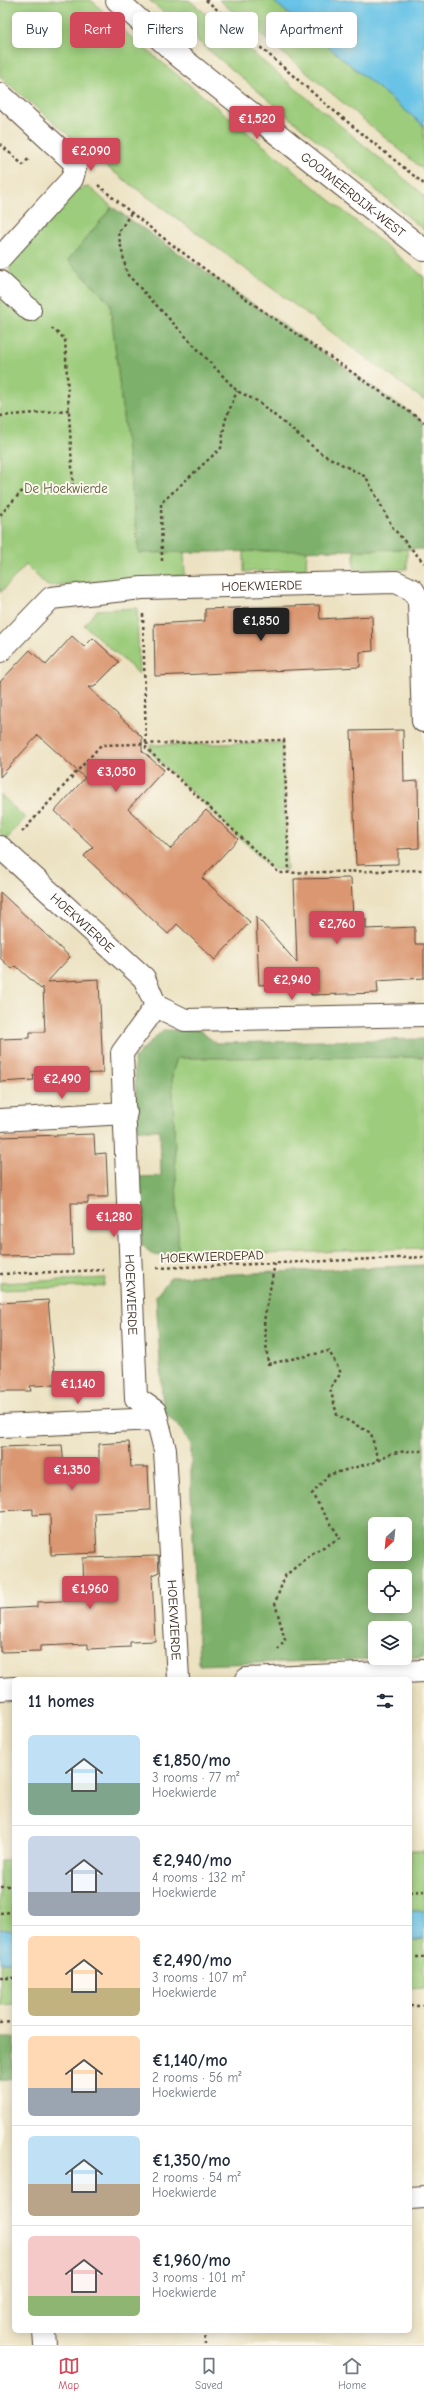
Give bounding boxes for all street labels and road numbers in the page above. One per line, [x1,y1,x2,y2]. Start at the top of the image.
street label: GOOIMEERDIJK-WEST [298,149,408,240]
street label: HOEKWIERDE [221,577,303,594]
street label: HOEKWIERDE [48,890,118,956]
street label: HOEKWIERDEPAD [160,1247,264,1266]
street label: HOEKWIERDE [122,1254,140,1336]
street label: HOEKWIERDE [164,1579,184,1661]

